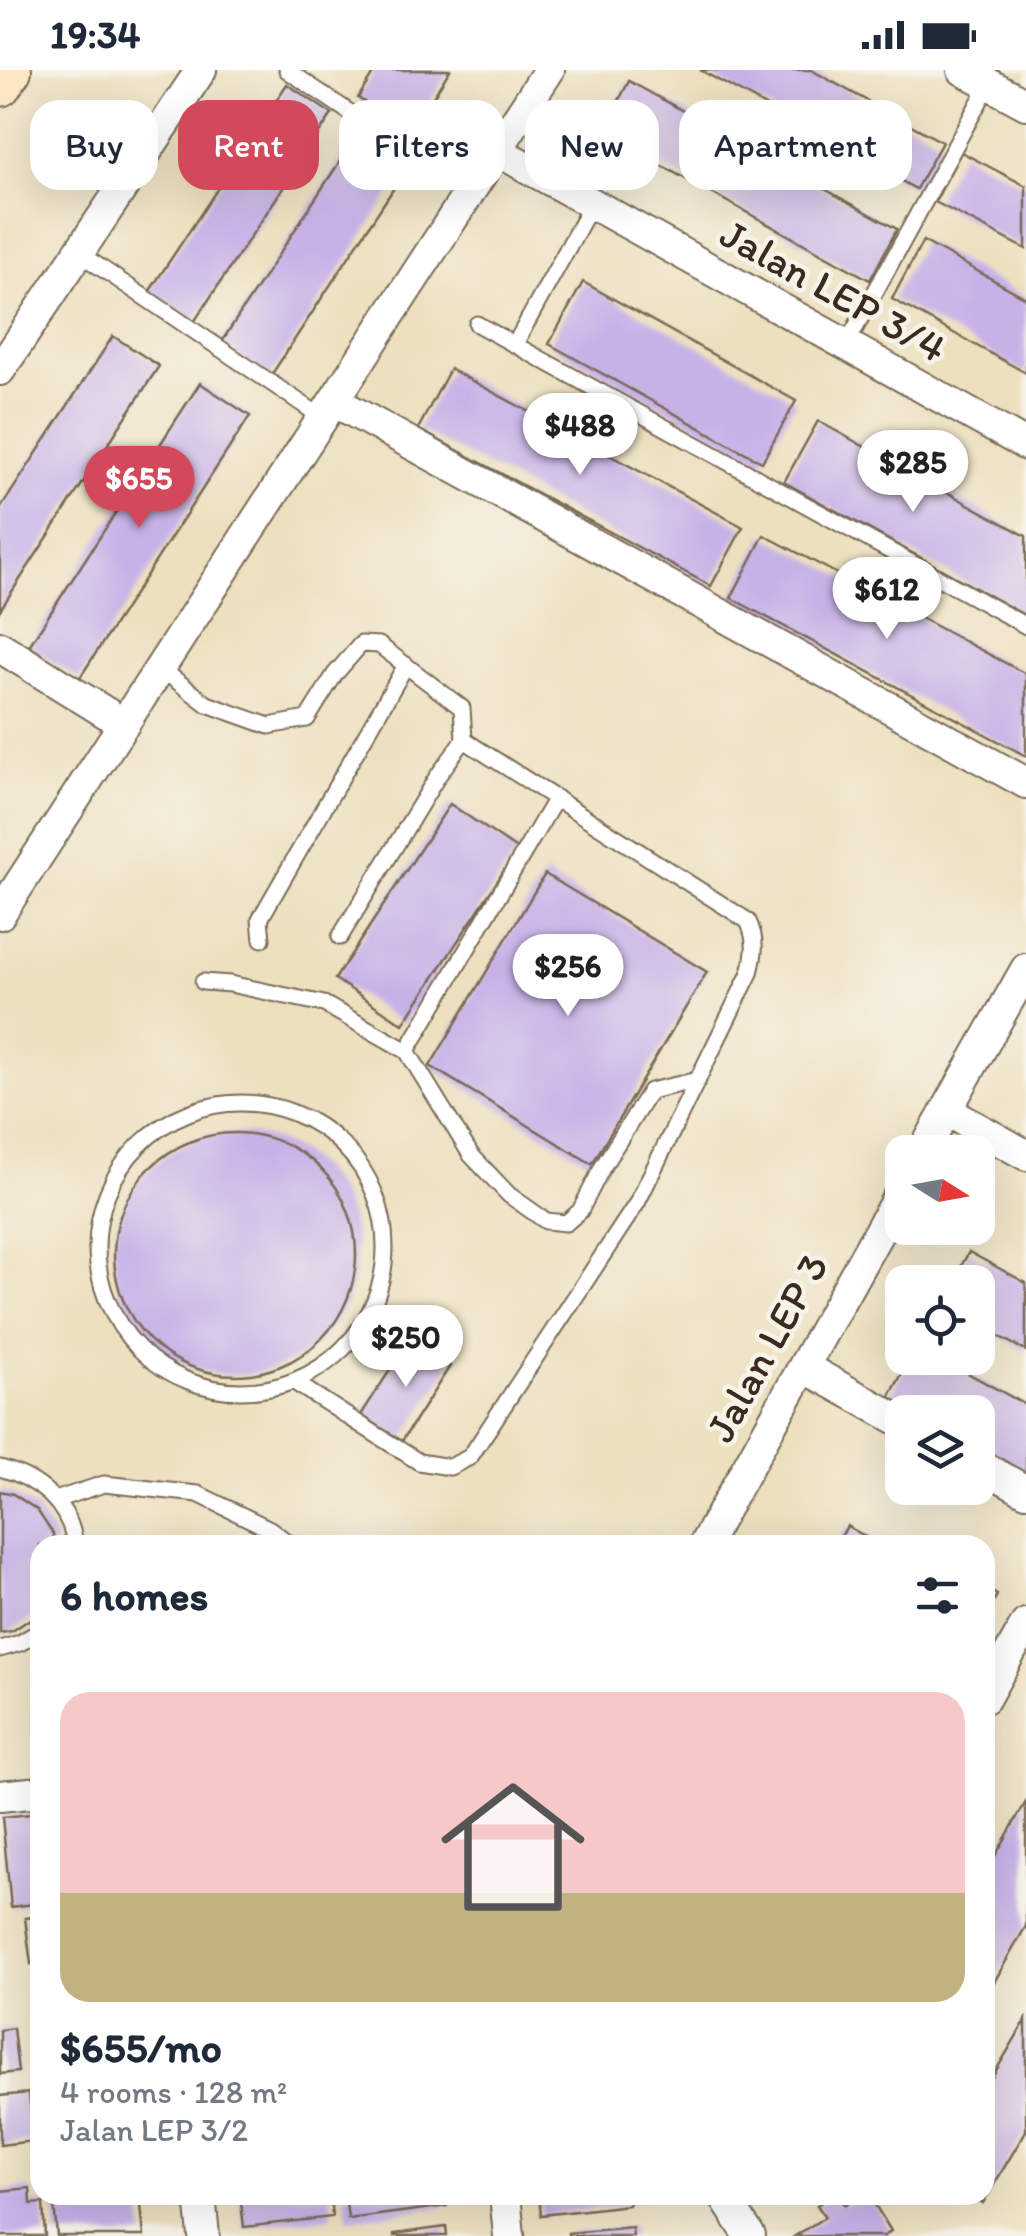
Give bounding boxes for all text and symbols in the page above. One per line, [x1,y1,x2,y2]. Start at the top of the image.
text: 19:34 [50,12,140,58]
chip: Buy [30,100,158,190]
chip: Rent [178,100,319,190]
chip: Filters [339,100,505,190]
chip: New [525,100,659,190]
chip: Apartment [679,100,912,190]
street label: Jalan LEP 3/4 [712,208,956,373]
pin: $488 [521,393,639,478]
text: $488 [545,406,615,444]
pin: $285 [854,430,972,515]
text: $285 [879,443,947,481]
pin: $655 [80,446,198,531]
text: $655 [106,459,172,497]
pin: $612 [828,557,946,642]
text: $612 [855,570,919,608]
pin: $256 [509,934,627,1019]
text: $256 [535,947,601,985]
north arrow [885,1135,995,1245]
map controls [885,1135,995,1505]
street label: Jalan LEP 3 [694,1244,839,1450]
button: locate [885,1265,995,1375]
pin: $250 [347,1305,465,1390]
text: $250 [371,1318,441,1356]
button: layers [885,1395,995,1505]
icon: filters [910,1568,965,1623]
text: 6 homes [60,1570,208,1621]
icon: home [423,1757,603,1937]
text: $655/mo [60,2022,222,2073]
text: 4 rooms · 128 m² [60,2073,287,2111]
text: Jalan LEP 3/2 [60,2111,248,2149]

